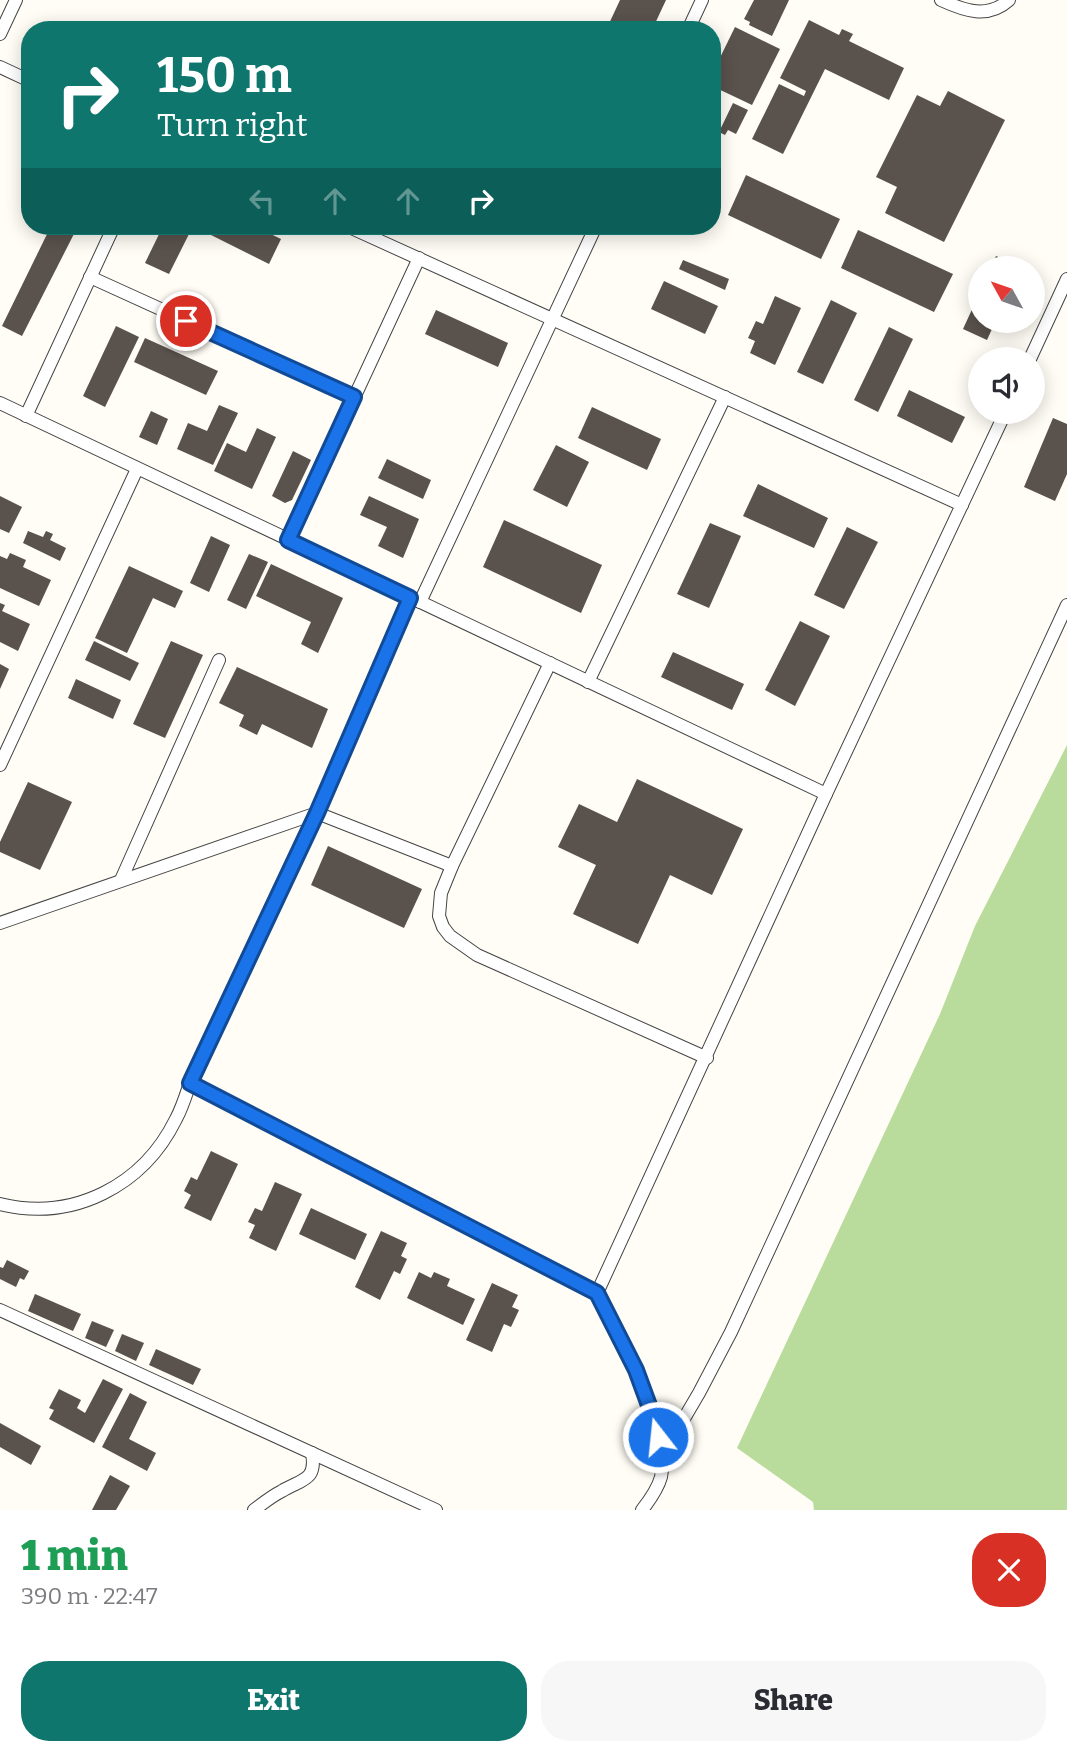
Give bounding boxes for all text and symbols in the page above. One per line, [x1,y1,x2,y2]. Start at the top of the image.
text: 150 m [157,46,292,105]
icon: right [42,49,133,140]
text: Turn right [157,106,308,144]
icon: left [243,182,281,220]
icon: ahead [316,182,354,220]
icon: ahead [389,182,427,220]
icon: right [462,182,500,220]
north arrow [968,256,1045,332]
map controls [968,256,1045,424]
pin [156,291,216,351]
icon: arrive [167,302,205,340]
button: sound [968,347,1045,424]
position arrow [621,1400,695,1474]
text: 1 min [21,1531,128,1581]
button: close [972,1533,1046,1607]
text: 390 m · 22:47 [21,1582,157,1610]
button: Exit [21,1661,527,1741]
button: Share [541,1661,1046,1741]

